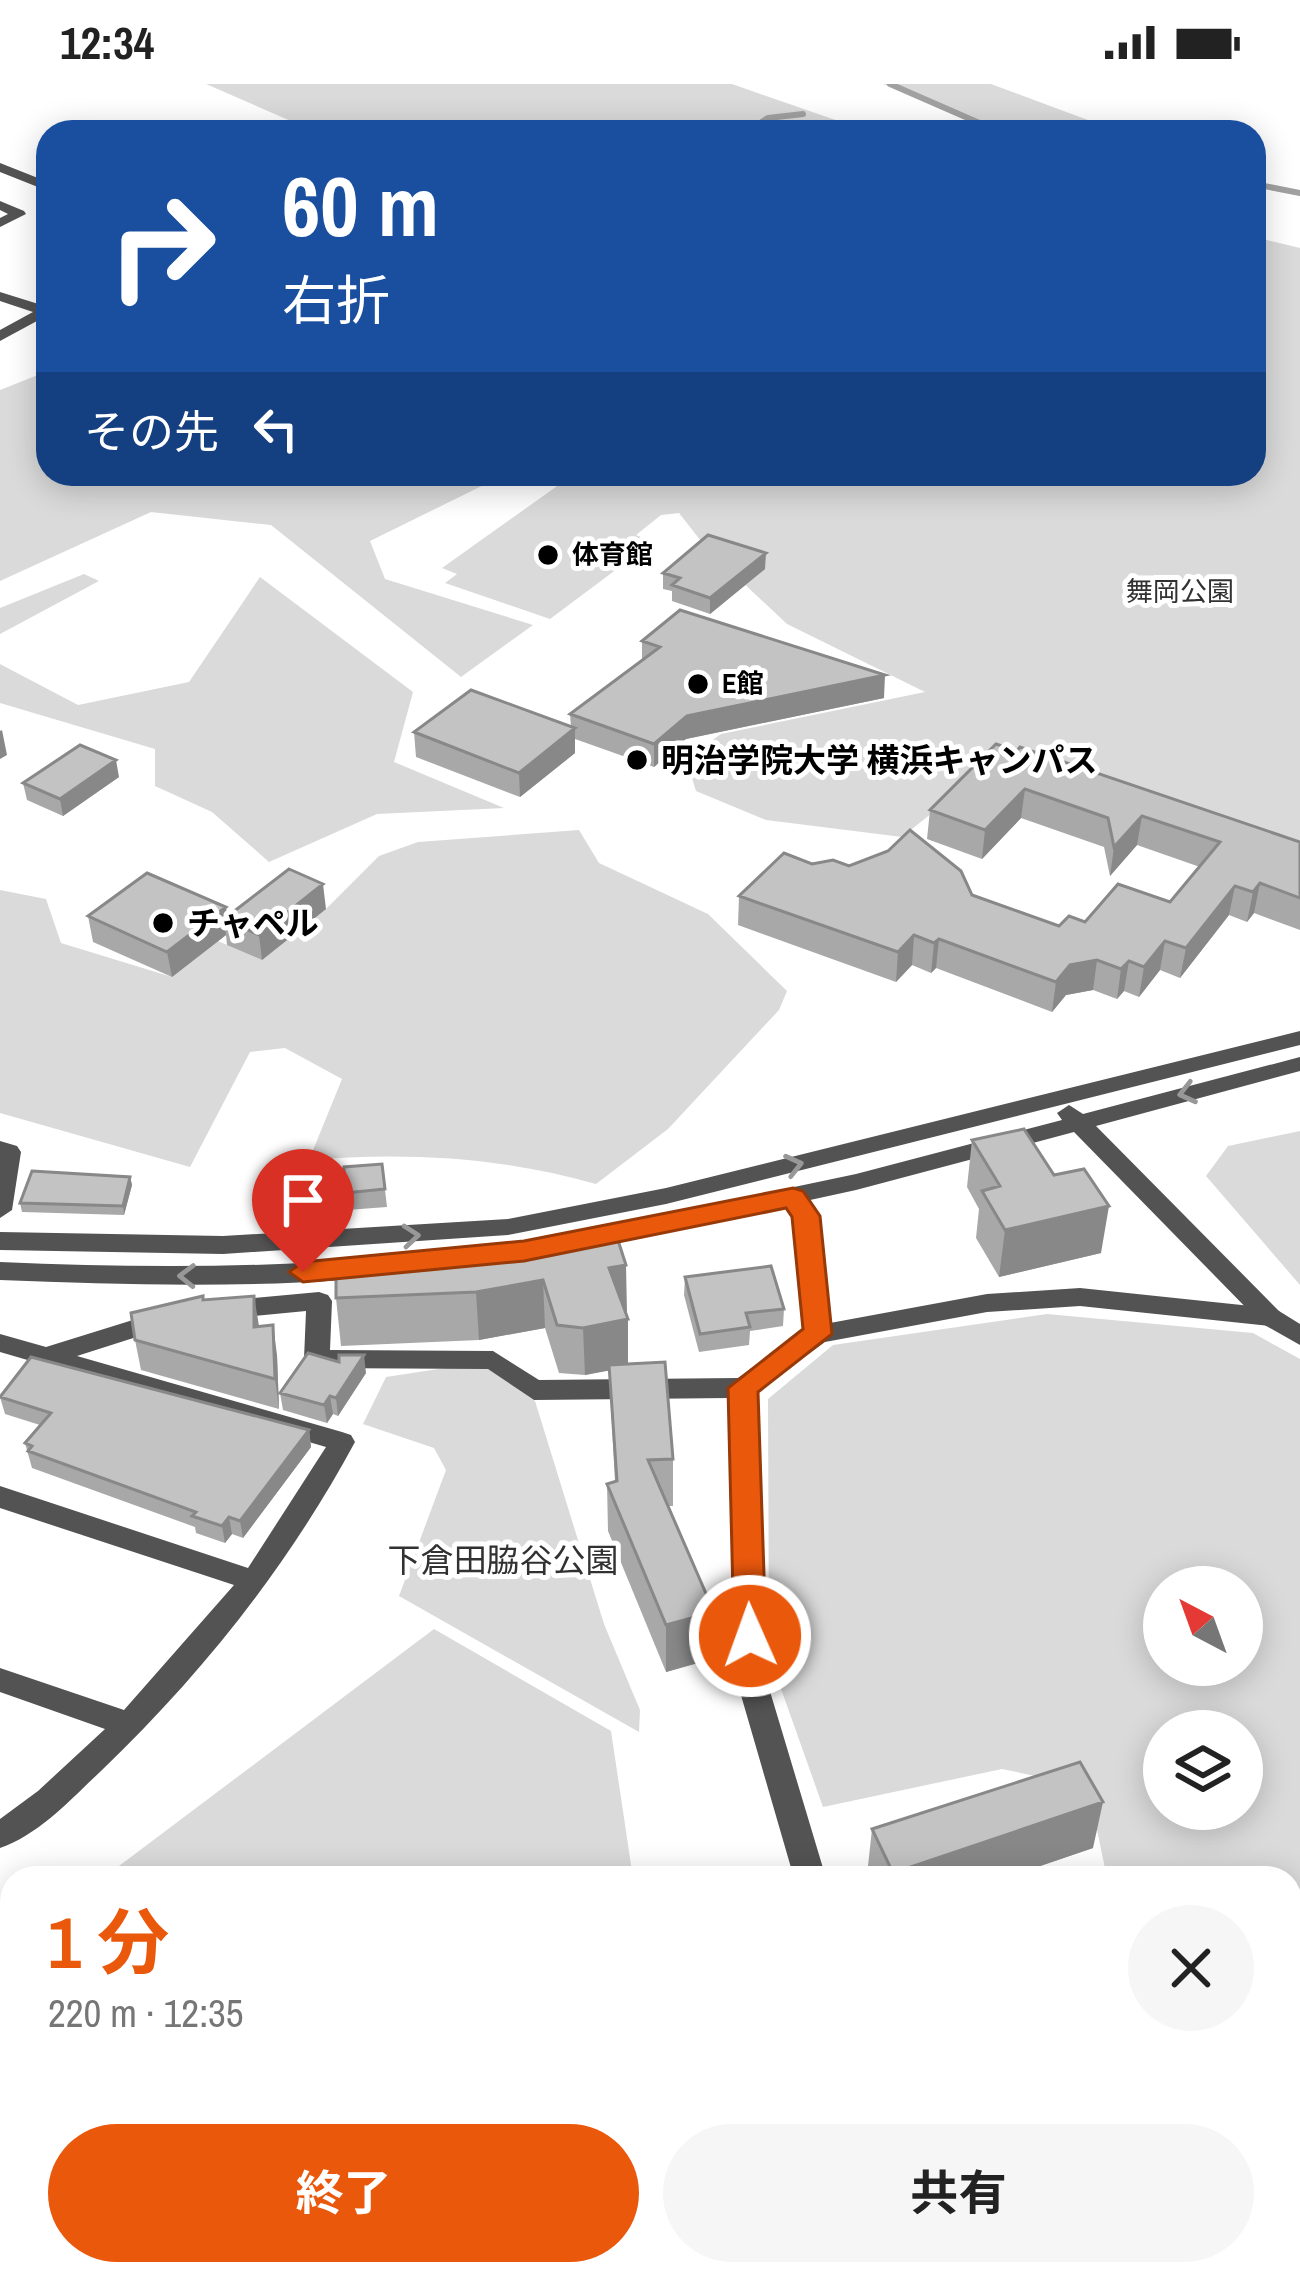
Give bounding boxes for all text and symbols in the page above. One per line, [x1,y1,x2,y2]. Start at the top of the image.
text: 12:34 [60,12,154,73]
text: 60 m [282,149,439,262]
icon: right [84,168,240,324]
text: 右折 [282,264,390,337]
icon: left [243,396,309,462]
text: その先 [84,401,219,462]
place label: 体育館 [572,536,653,572]
marker: 体育館 [535,542,561,568]
park label: 舞岡公園 [1126,573,1234,609]
place label: E館 [722,665,764,701]
marker: E館 [685,671,711,697]
place label: 明治学院大学 横浜キャンパス [661,738,1098,782]
marker: 明治学院大学 横浜キャンパス [624,747,650,773]
place label: チャペル [187,901,319,945]
marker: チャペル [150,910,176,936]
one-way arrow [1177,1079,1197,1104]
pin [252,1149,354,1272]
one-way arrow [783,1154,803,1179]
icon: arrive [270,1167,336,1233]
one-way arrow [402,1224,421,1249]
one-way arrow [177,1263,196,1289]
park label: 下倉田脇谷公園 [388,1538,619,1582]
north arrow [1143,1566,1263,1686]
map controls [1143,1566,1263,1830]
position arrow [687,1573,813,1699]
button: layers [1143,1710,1263,1830]
text: 1 分 [48,1893,169,1990]
button: close [1128,1905,1254,2031]
text: 220 m · 12:35 [48,1987,244,2039]
button: 終了 [48,2124,639,2262]
button: 共有 [663,2124,1254,2262]

